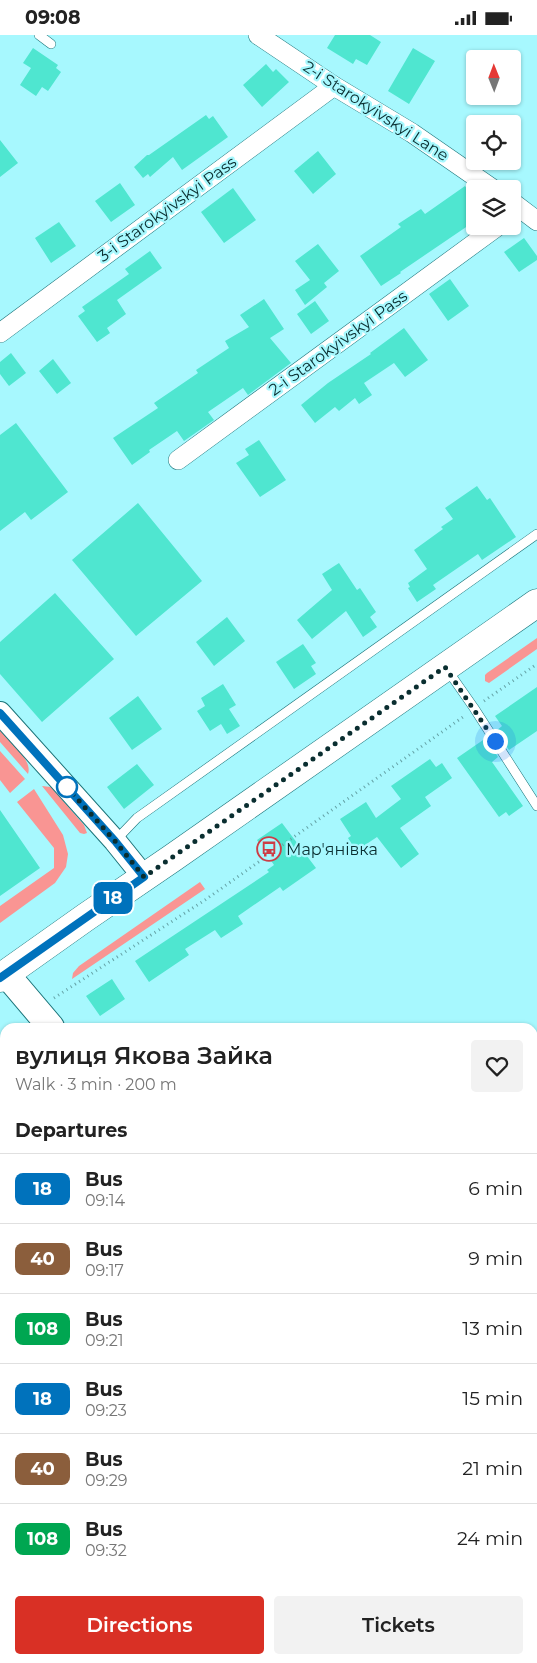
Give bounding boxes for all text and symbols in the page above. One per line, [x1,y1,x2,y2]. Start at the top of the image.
text: 09:08 [25,6,80,29]
north arrow [466,50,521,105]
map controls [466,50,521,235]
street label: 2-i Starokyivskyi Lane [300,57,452,165]
button: locate [466,115,521,170]
street label: 3-i Starokyivskyi Pass [94,152,240,266]
button: layers [466,180,521,235]
street label: 2-i Starokyivskyi Pass [265,286,411,400]
your location [483,729,508,754]
unlabelled marker [56,776,78,798]
bus stop icon: Мар'янівка [256,836,282,862]
place label: Мар'янівка [286,840,378,859]
line badge: 18 [90,882,136,914]
text: 18 [104,887,122,909]
button: heart [471,1040,523,1092]
text: вулиця Якова Зайка [15,1041,273,1070]
text: Walk · 3 min · 200 m [15,1075,177,1094]
text: Departures [15,1119,127,1142]
text: Bus [85,1168,123,1191]
text: 6 min [468,1177,523,1200]
text: 18 [33,1178,52,1200]
text: 09:14 [85,1191,125,1210]
text: Bus [85,1238,123,1261]
text: 9 min [468,1247,523,1270]
text: 40 [30,1248,55,1270]
text: 09:17 [85,1261,124,1280]
text: Bus [85,1308,123,1331]
text: 13 min [462,1317,523,1340]
text: 108 [27,1318,58,1340]
text: 09:21 [85,1331,124,1350]
text: Bus [85,1378,123,1401]
text: 15 min [462,1387,523,1410]
text: 18 [33,1388,52,1410]
text: 09:23 [85,1401,127,1420]
text: Bus [85,1448,123,1471]
text: 21 min [462,1457,523,1480]
text: 40 [30,1458,55,1480]
text: 09:29 [85,1471,128,1490]
text: Bus [85,1518,123,1541]
text: 24 min [457,1527,523,1550]
text: 108 [27,1528,58,1550]
text: 09:32 [85,1541,127,1560]
button: Directions [15,1596,264,1654]
button: Tickets [274,1596,523,1654]

